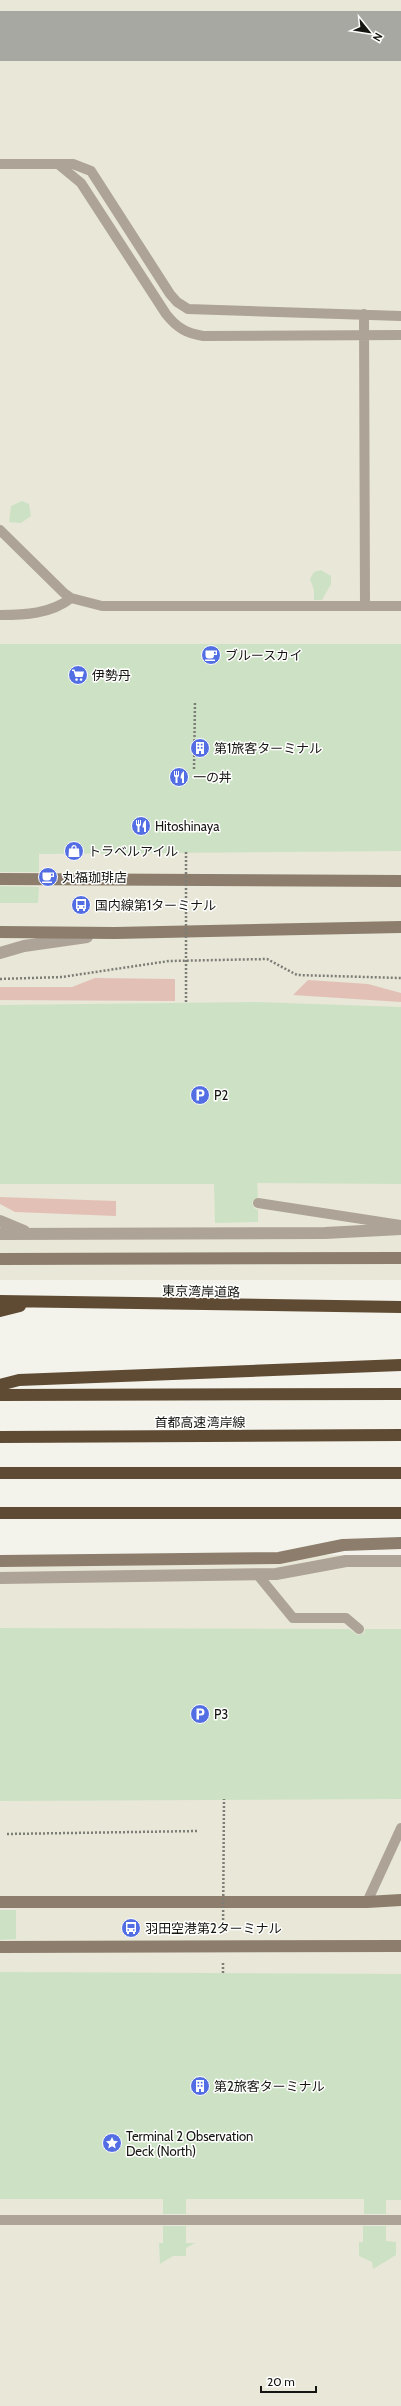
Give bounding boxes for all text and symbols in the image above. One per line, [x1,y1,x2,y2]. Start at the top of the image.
north arrow [349,12,389,52]
text: N [370,30,386,44]
cafe icon: ブルースカイ [200,644,222,666]
place label: ブルースカイ [225,647,302,663]
supermarket icon: 伊勢丹 [67,664,89,686]
place label: 伊勢丹 [92,667,131,683]
building icon: 第1旅客ターミナル [189,737,211,759]
place label: 第1旅客ターミナル [214,740,322,756]
restaurant icon: 一の丼 [168,766,190,788]
place label: 一の丼 [193,769,232,785]
restaurant icon: Hitoshinaya [130,815,152,837]
place label: Hitoshinaya [155,818,220,834]
shop icon: トラベルアイル [63,840,85,862]
place label: トラベルアイル [88,843,178,859]
cafe icon: 丸福珈琲店 [37,866,59,888]
place label: 丸福珈琲店 [62,869,127,885]
bus stop icon: 国内線第1ターミナル [70,894,92,916]
place label: 国内線第1ターミナル [95,897,216,913]
parking icon: P2 [189,1084,211,1106]
place label: P2 [214,1087,228,1103]
street label: 東京湾岸道路 [162,1282,240,1300]
street label: 首都高速湾岸線 [154,1414,246,1430]
parking icon: P3 [189,1703,211,1725]
place label: P3 [214,1706,228,1722]
bus stop icon: 羽田空港第2ターミナル [120,1917,142,1939]
place label: 羽田空港第2ターミナル [145,1920,282,1936]
building icon: 第2旅客ターミナル [189,2075,211,2097]
place label: 第2旅客ターミナル [214,2078,325,2094]
place label: Terminal 2 Observation Deck (North) [126,2128,253,2159]
place icon: Terminal 2 Observation Deck (North) [101,2132,123,2154]
scale bar [261,2368,316,2394]
text: 20 m [267,2374,295,2389]

